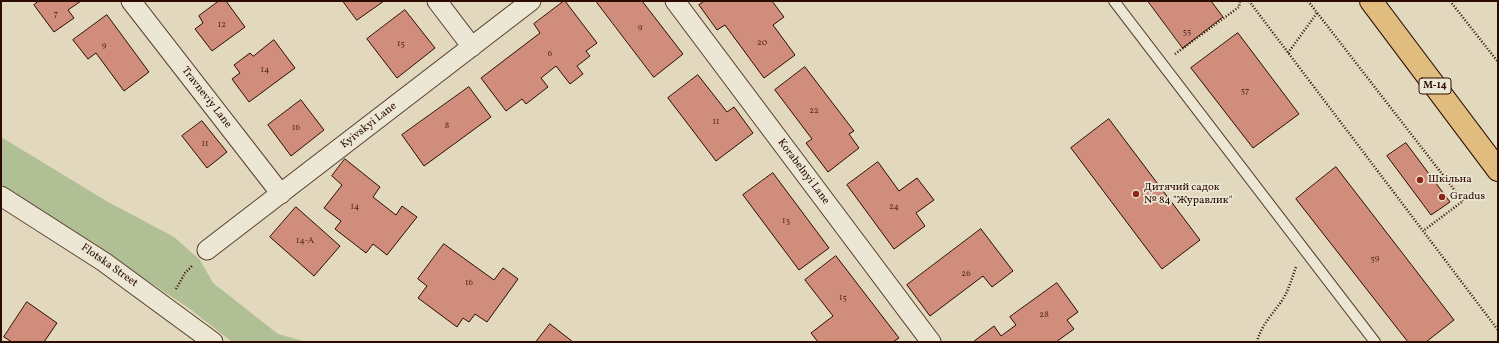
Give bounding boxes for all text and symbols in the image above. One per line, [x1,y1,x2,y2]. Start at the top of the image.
house number: 7 [54,9,58,19]
house number: 12 [218,20,226,30]
house number: 9 [638,23,642,33]
house number: 55 [1183,27,1191,37]
house number: 20 [757,38,767,48]
house number: 15 [397,39,405,49]
house number: 9 [102,41,106,51]
house number: 6 [548,49,552,59]
street label: Travneviy Lane [178,65,234,131]
house number: 14 [261,65,269,75]
road number: М-14 [1419,78,1451,94]
house number: 57 [1241,86,1249,96]
street label: Kyivskyi Lane [338,100,400,152]
house number: 22 [809,106,819,116]
house number: 11 [713,117,719,127]
house number: 8 [445,121,449,131]
house number: 16 [292,123,300,133]
street label: Korabelnyi Lane [774,137,832,207]
house number: 11 [202,139,208,149]
place label: Шкільна [1428,173,1472,187]
marker: Шкільна [1415,175,1425,185]
place label: Дитячий садок № 84 "Журавлик" [1144,181,1232,207]
marker: Дитячий садок № 84 "Журавлик" [1131,189,1141,199]
place label: Gradus [1450,190,1485,204]
marker: Gradus [1437,192,1447,202]
house number: 14 [351,202,359,212]
house number: 24 [889,202,899,212]
house number: 13 [782,216,790,226]
house number: 14-А [296,236,314,246]
street label: Flotska Street [78,242,140,290]
house number: 59 [1371,254,1379,264]
house number: 26 [961,269,971,279]
house number: 16 [465,278,473,288]
house number: 15 [839,293,847,303]
house number: 28 [1039,310,1049,320]

